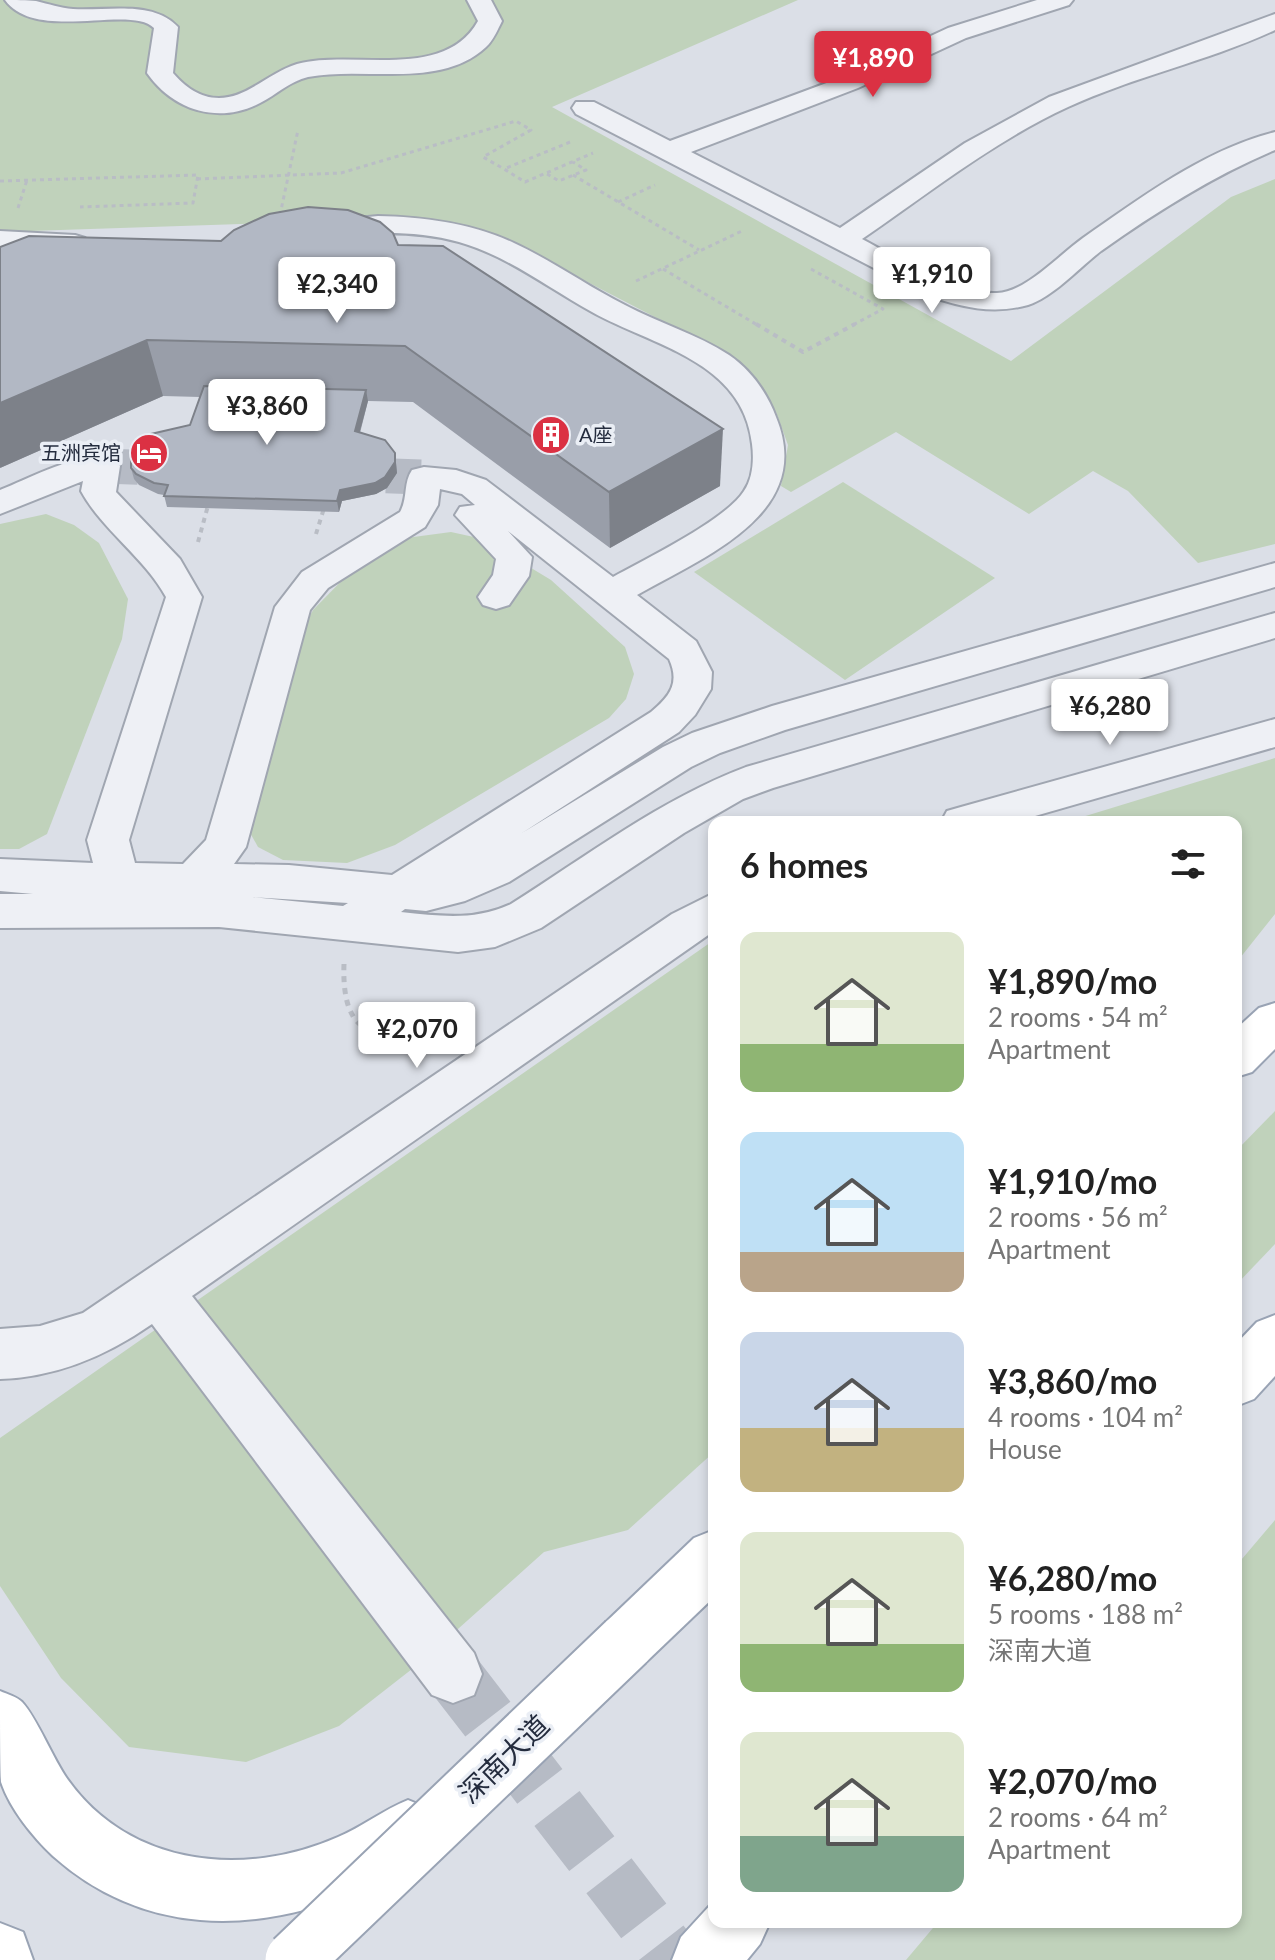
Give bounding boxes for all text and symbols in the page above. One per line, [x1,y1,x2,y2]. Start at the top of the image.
pin: ¥1,890 [808,31,938,99]
text: ¥1,890 [832,41,914,73]
pin: ¥1,910 [867,247,997,315]
pin: ¥2,340 [272,257,402,325]
text: ¥1,910 [891,257,973,289]
text: ¥2,340 [296,267,378,299]
pin: ¥3,860 [202,379,332,447]
text: ¥3,860 [226,389,308,421]
building icon: A座 [530,414,572,456]
place label: A座 [579,422,613,446]
hotel icon: 五洲宾馆 [128,432,170,474]
place label: 五洲宾馆 [41,440,121,464]
pin: ¥6,280 [1045,679,1175,747]
text: ¥6,280 [1069,689,1151,721]
icon: filters [1166,842,1210,886]
text: 6 homes [740,844,868,885]
text: ¥1,890/mo [988,960,1157,1001]
icon: home [804,964,900,1060]
text: 2 rooms · 54 m² [988,1001,1168,1033]
pin: ¥2,070 [352,1002,482,1070]
text: ¥2,070 [376,1012,458,1044]
text: Apartment [988,1033,1111,1065]
text: ¥1,910/mo [988,1160,1157,1201]
icon: home [804,1164,900,1260]
text: 2 rooms · 56 m² [988,1201,1168,1233]
text: Apartment [988,1233,1111,1265]
text: ¥3,860/mo [988,1360,1157,1401]
icon: home [804,1364,900,1460]
text: 4 rooms · 104 m² [988,1401,1183,1433]
text: House [988,1433,1062,1465]
text: ¥6,280/mo [988,1557,1157,1598]
icon: home [804,1564,900,1660]
text: 5 rooms · 188 m² [988,1598,1183,1630]
text: 深南大道 [988,1634,1092,1666]
street label: 深南大道 [451,1707,555,1809]
text: ¥2,070/mo [988,1760,1157,1801]
icon: home [804,1764,900,1860]
text: 2 rooms · 64 m² [988,1801,1168,1833]
text: Apartment [988,1833,1111,1865]

